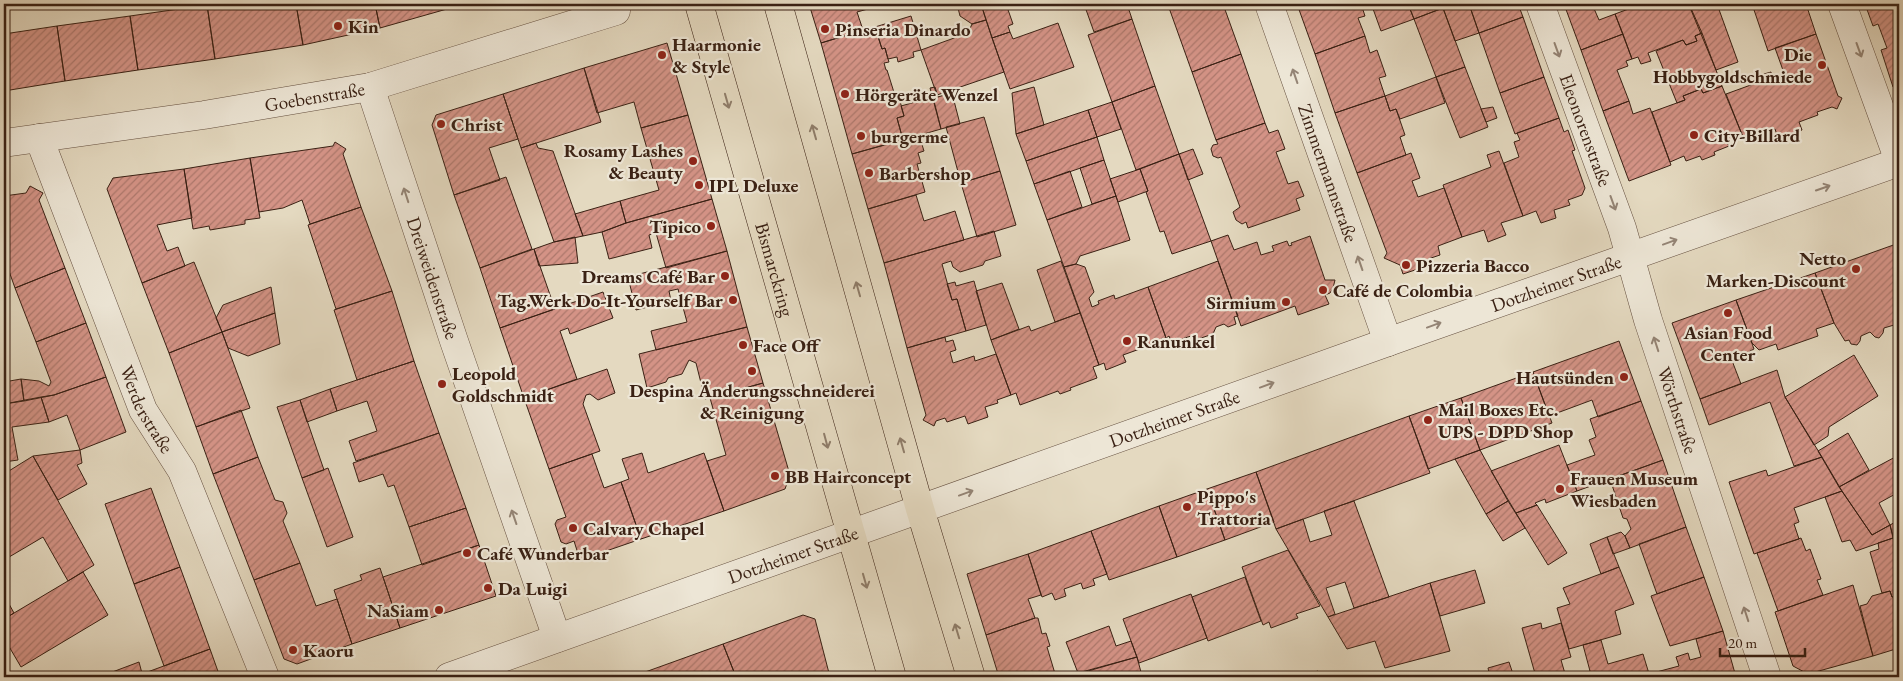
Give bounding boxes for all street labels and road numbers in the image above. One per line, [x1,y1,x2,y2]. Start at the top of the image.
street label: Eleonorenstraße [1554,70,1618,190]
street label: Goebenstraße [263,76,366,117]
street label: Zimmermannstraße [1293,100,1364,245]
street label: Dreiweidenstraße [401,213,465,342]
street label: Bismarckring [750,219,801,320]
street label: Dotzheimer Straße [1487,248,1625,317]
street label: Werderstraße [115,362,180,458]
street label: Wörthstraße [1652,363,1704,457]
street label: Dotzheimer Straße [1106,383,1243,453]
street label: Dotzheimer Straße [724,520,861,589]

